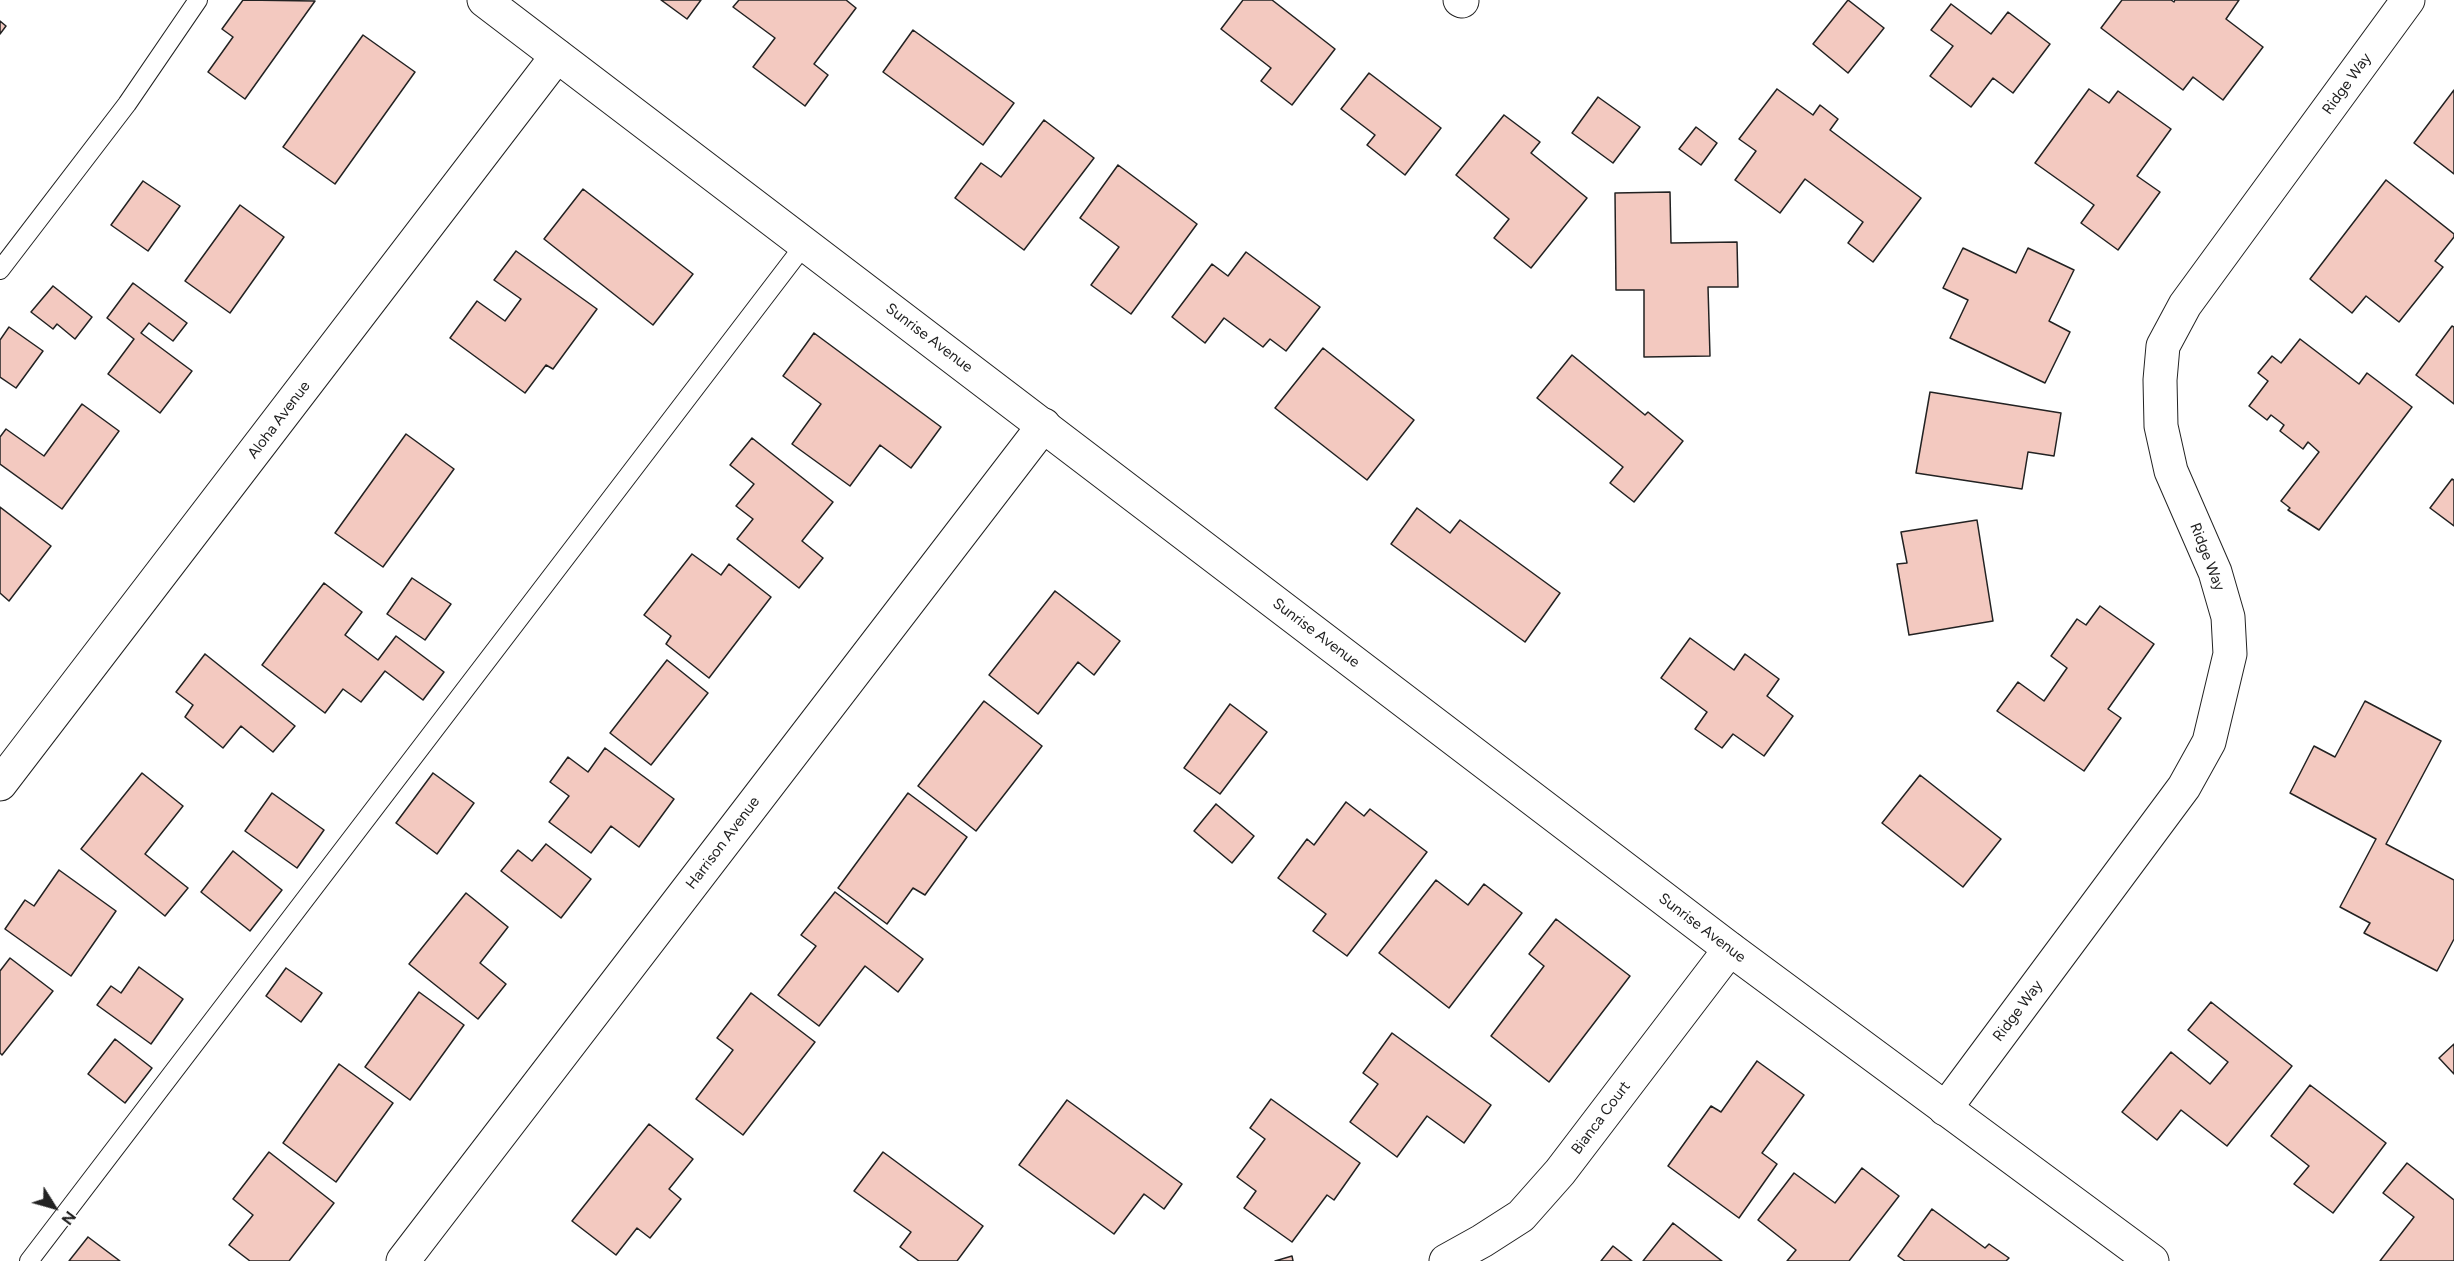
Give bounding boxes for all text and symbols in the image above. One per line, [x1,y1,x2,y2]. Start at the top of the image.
street label: Ridge Way [2319,50,2375,118]
street label: Sunrise Avenue [882,299,976,377]
street label: Aloha Avenue [244,378,314,462]
street label: Ridge Way [2186,520,2228,594]
street label: Sunrise Avenue [1269,594,1363,672]
street label: Harrison Avenue [682,793,764,893]
street label: Sunrise Avenue [1655,889,1749,967]
street label: Ridge Way [1989,977,2047,1045]
street label: Bianca Court [1568,1078,1634,1158]
north arrow [24,1177,84,1237]
text: N [57,1207,80,1229]

